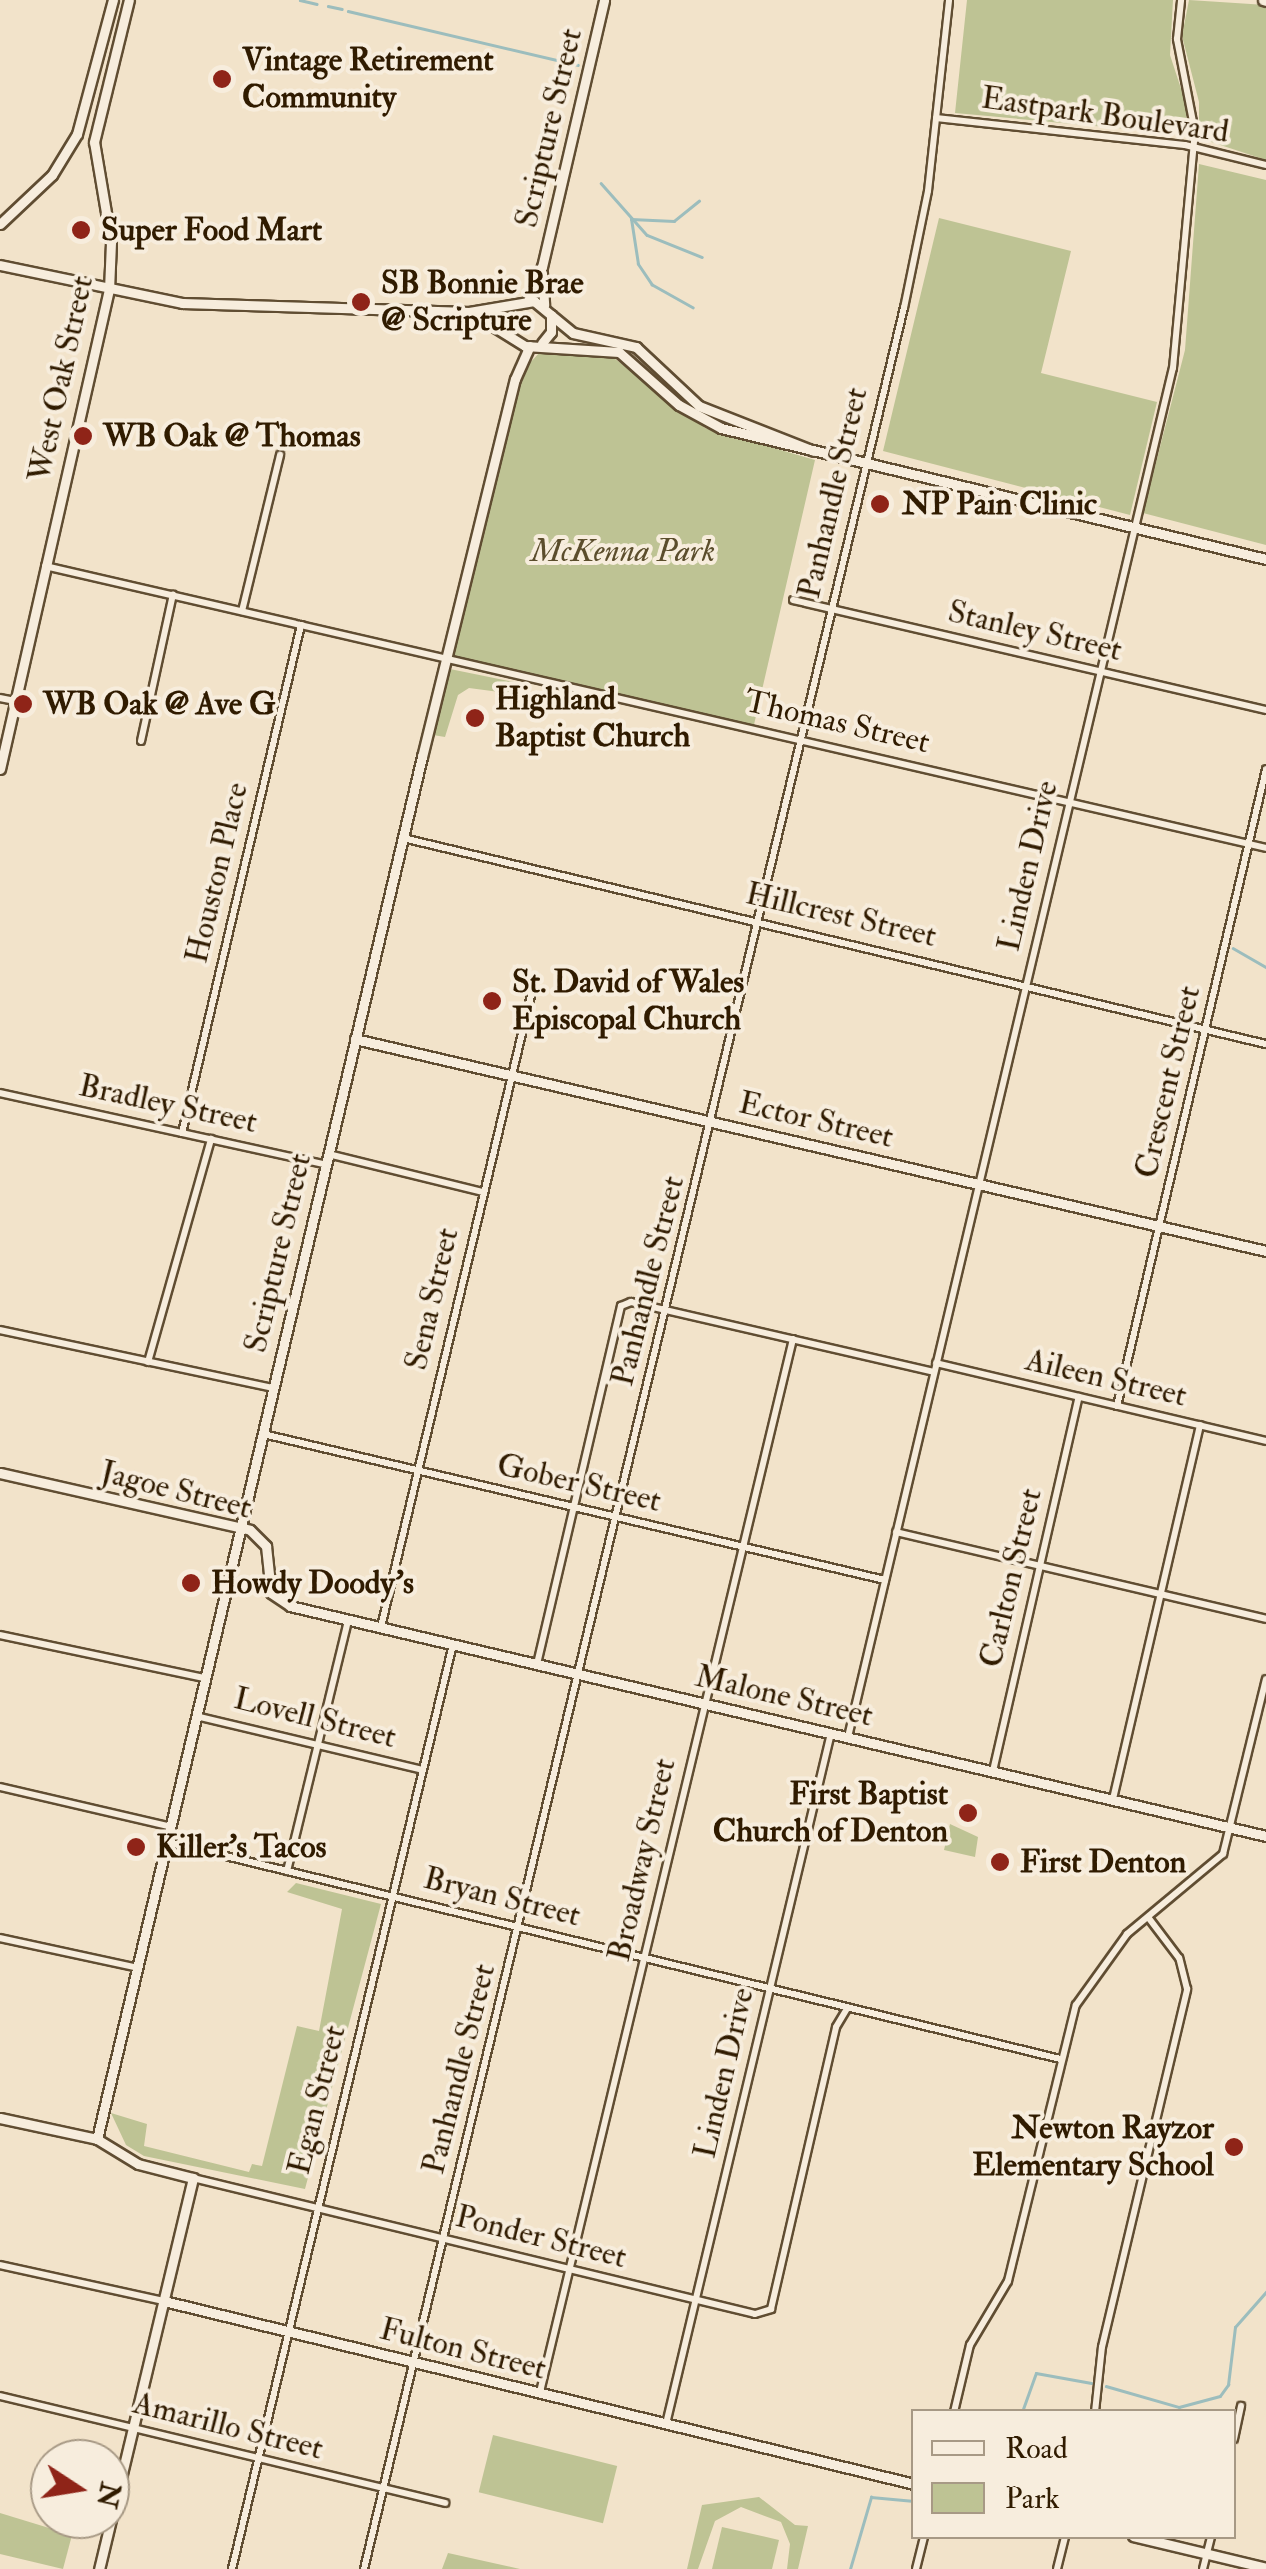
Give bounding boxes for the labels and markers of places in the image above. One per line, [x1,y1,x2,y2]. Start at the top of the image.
place label: Vintage Retirement Community [242,42,494,117]
marker: Vintage Retirement Community [211,68,233,90]
place label: Super Food Mart [101,211,322,249]
marker: Super Food Mart [70,219,92,241]
place label: SB Bonnie Brae @ Scripture [381,265,584,340]
marker: SB Bonnie Brae @ Scripture [350,291,372,313]
place label: WB Oak @ Thomas [103,417,361,455]
marker: WB Oak @ Thomas [72,425,94,447]
place label: NP Pain Clinic [902,485,1097,523]
marker: NP Pain Clinic [867,491,893,517]
place label: Highland Baptist Church [495,681,690,756]
place label: WB Oak @ Ave G [43,685,276,723]
marker: WB Oak @ Ave G [12,693,34,715]
marker: Highland Baptist Church [464,707,486,729]
place label: St. David of Wales Episcopal Church [512,964,744,1039]
marker: St. David of Wales Episcopal Church [481,990,503,1012]
place label: Howdy Doody's [211,1564,414,1602]
marker: Howdy Doody's [180,1572,202,1594]
place label: First Baptist Church of Denton [713,1776,948,1851]
marker: First Baptist Church of Denton [957,1802,979,1824]
place label: Killer's Tacos [156,1828,326,1866]
marker: Killer's Tacos [125,1836,147,1858]
place label: First Denton [1020,1843,1186,1881]
marker: First Denton [989,1851,1011,1873]
place label: Newton Rayzor Elementary School [972,2110,1214,2185]
marker: Newton Rayzor Elementary School [1223,2136,1245,2158]

